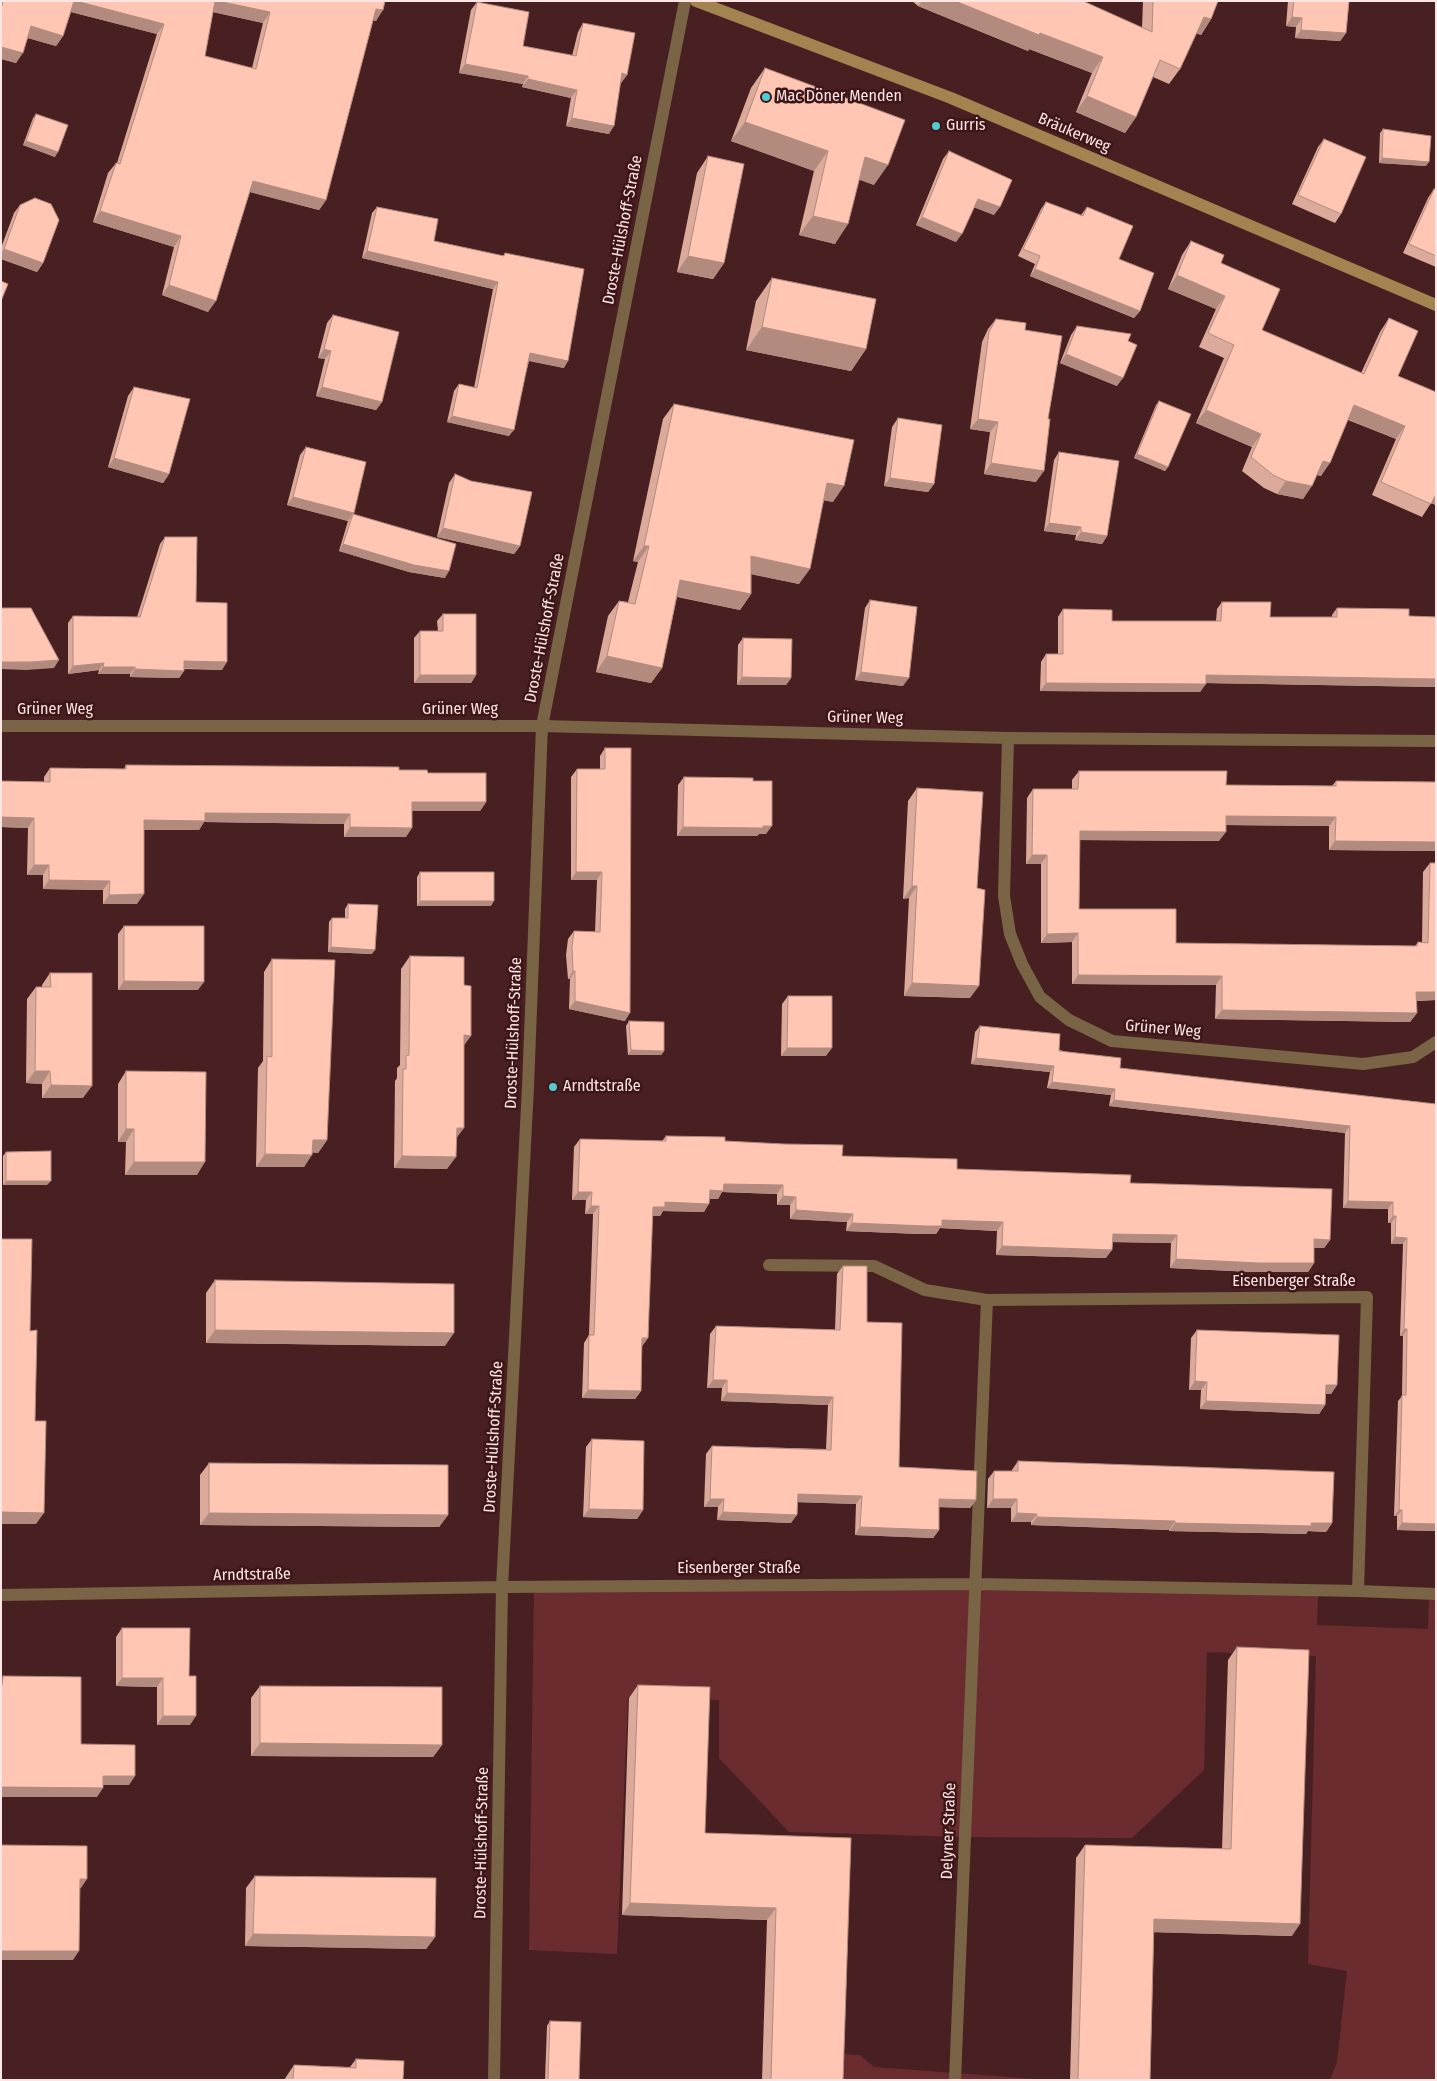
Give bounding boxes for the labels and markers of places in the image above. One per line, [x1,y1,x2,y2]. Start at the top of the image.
place label: Mac Döner Menden [776,87,902,107]
marker: Mac Döner Menden [760,91,772,103]
place label: Gurris [946,116,986,136]
marker: Gurris [930,120,942,132]
place label: Arndtstraße [563,1077,641,1097]
marker: Arndtstraße [547,1081,559,1093]

